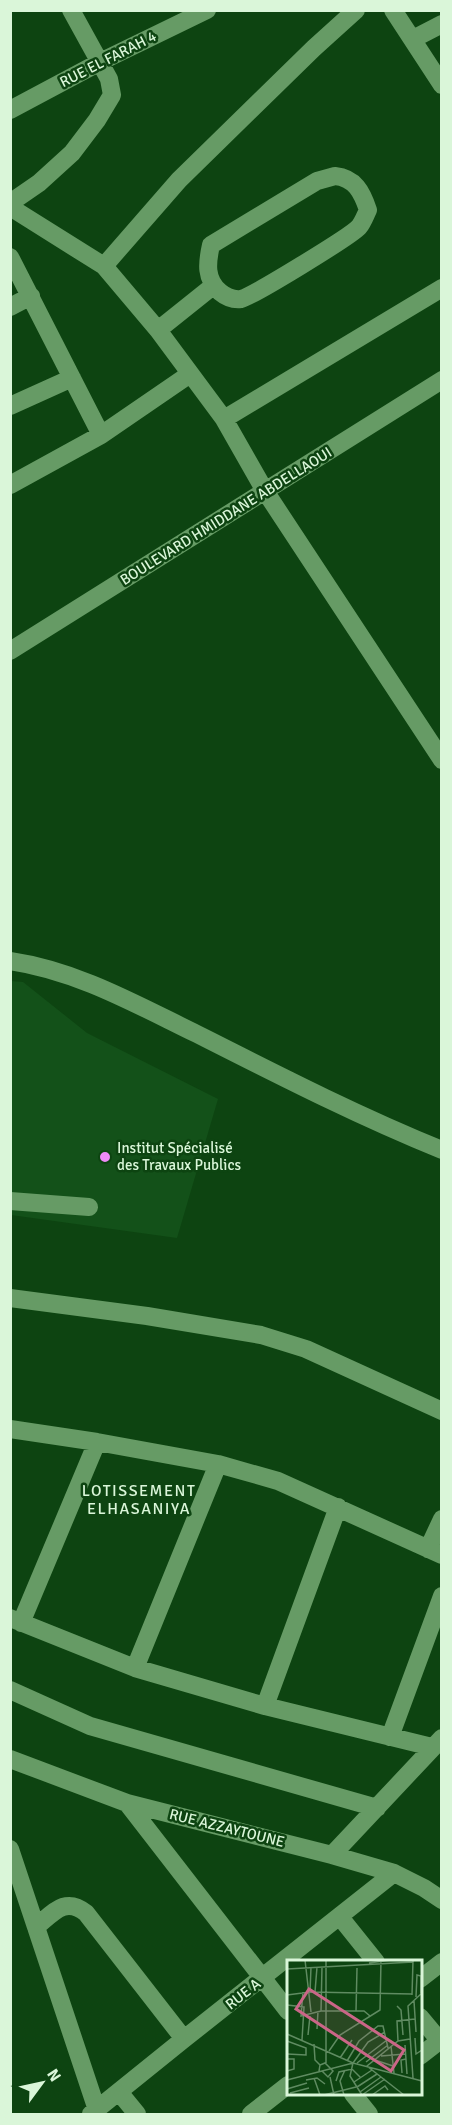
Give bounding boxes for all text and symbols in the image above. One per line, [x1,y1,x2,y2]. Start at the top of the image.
street label: RUE EL FARAH 4 [57,27,159,91]
street label: BOULEVARD HMIDDANE ABDELLAOUI [117,443,335,589]
place label: Institut Spécialisé des Travaux Publics [117,1139,241,1174]
marker: Institut Spécialisé des Travaux Publics [98,1150,112,1164]
district label: LOTISSEMENT ELHASANIYA [82,1481,196,1519]
street label: RUE AZZAYTOUNE [168,1805,286,1851]
inset map [287,1960,422,2095]
street label: RUE A [222,1975,264,2013]
north arrow [12,2053,72,2113]
text: N [42,2065,65,2085]

